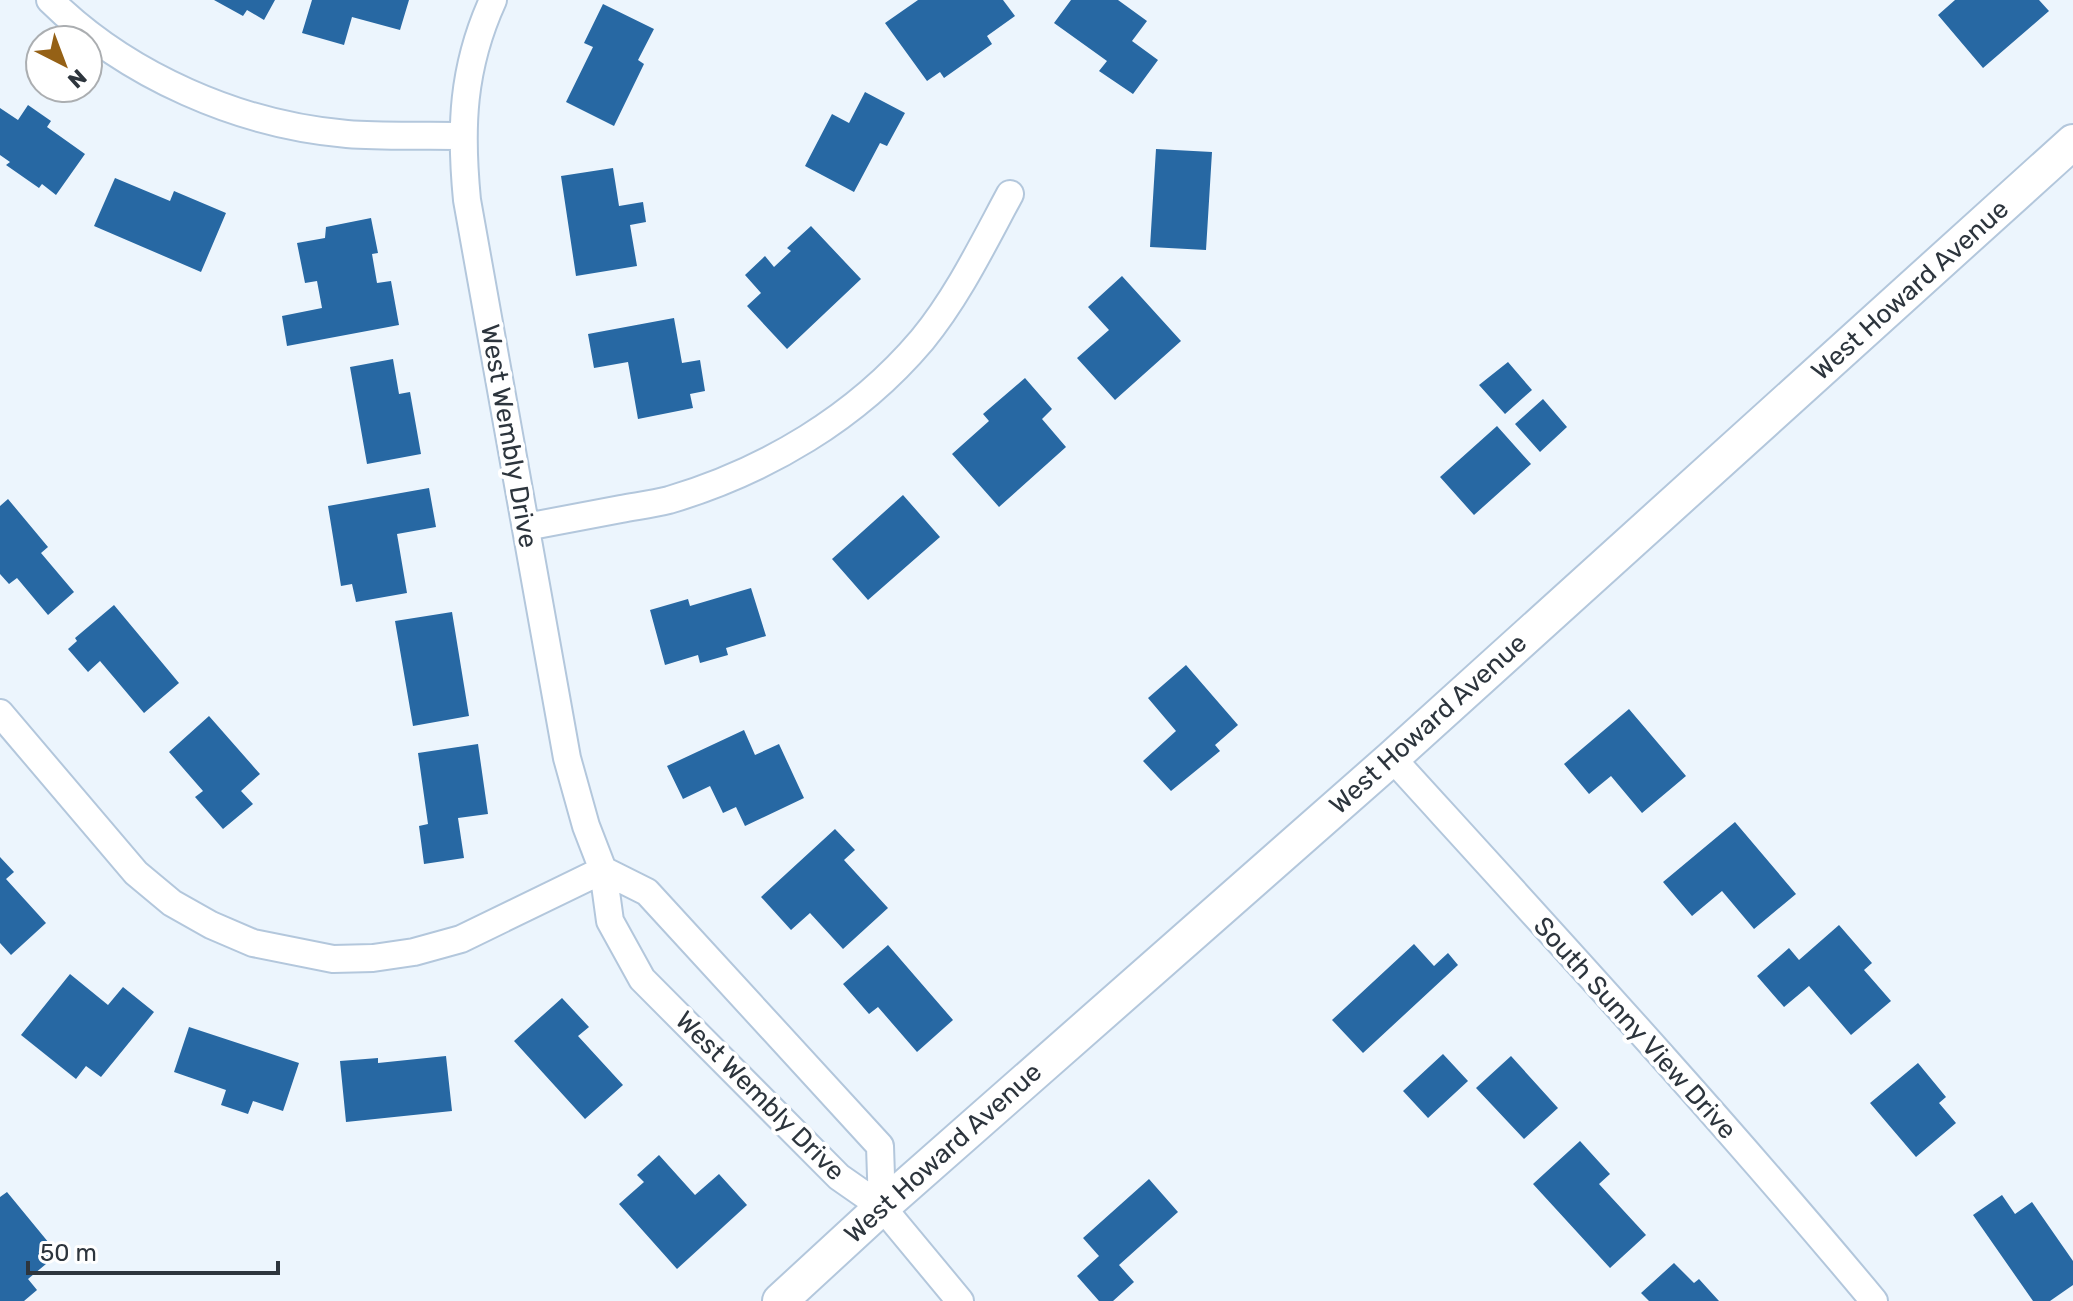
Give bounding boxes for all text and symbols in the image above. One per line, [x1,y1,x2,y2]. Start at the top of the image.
north arrow [24,24,104,104]
text: N [62,63,92,94]
street label: West Howard Avenue [1805,193,2015,387]
street label: West Wembly Drive [474,322,544,550]
street label: West Howard Avenue [1323,627,1533,821]
street label: South Sunny View Drive [1527,911,1743,1145]
street label: West Wembly Drive [669,1005,851,1187]
street label: West Howard Avenue [838,1056,1048,1250]
scale bar [28,1225,278,1275]
text: 50 m [40,1239,97,1267]

